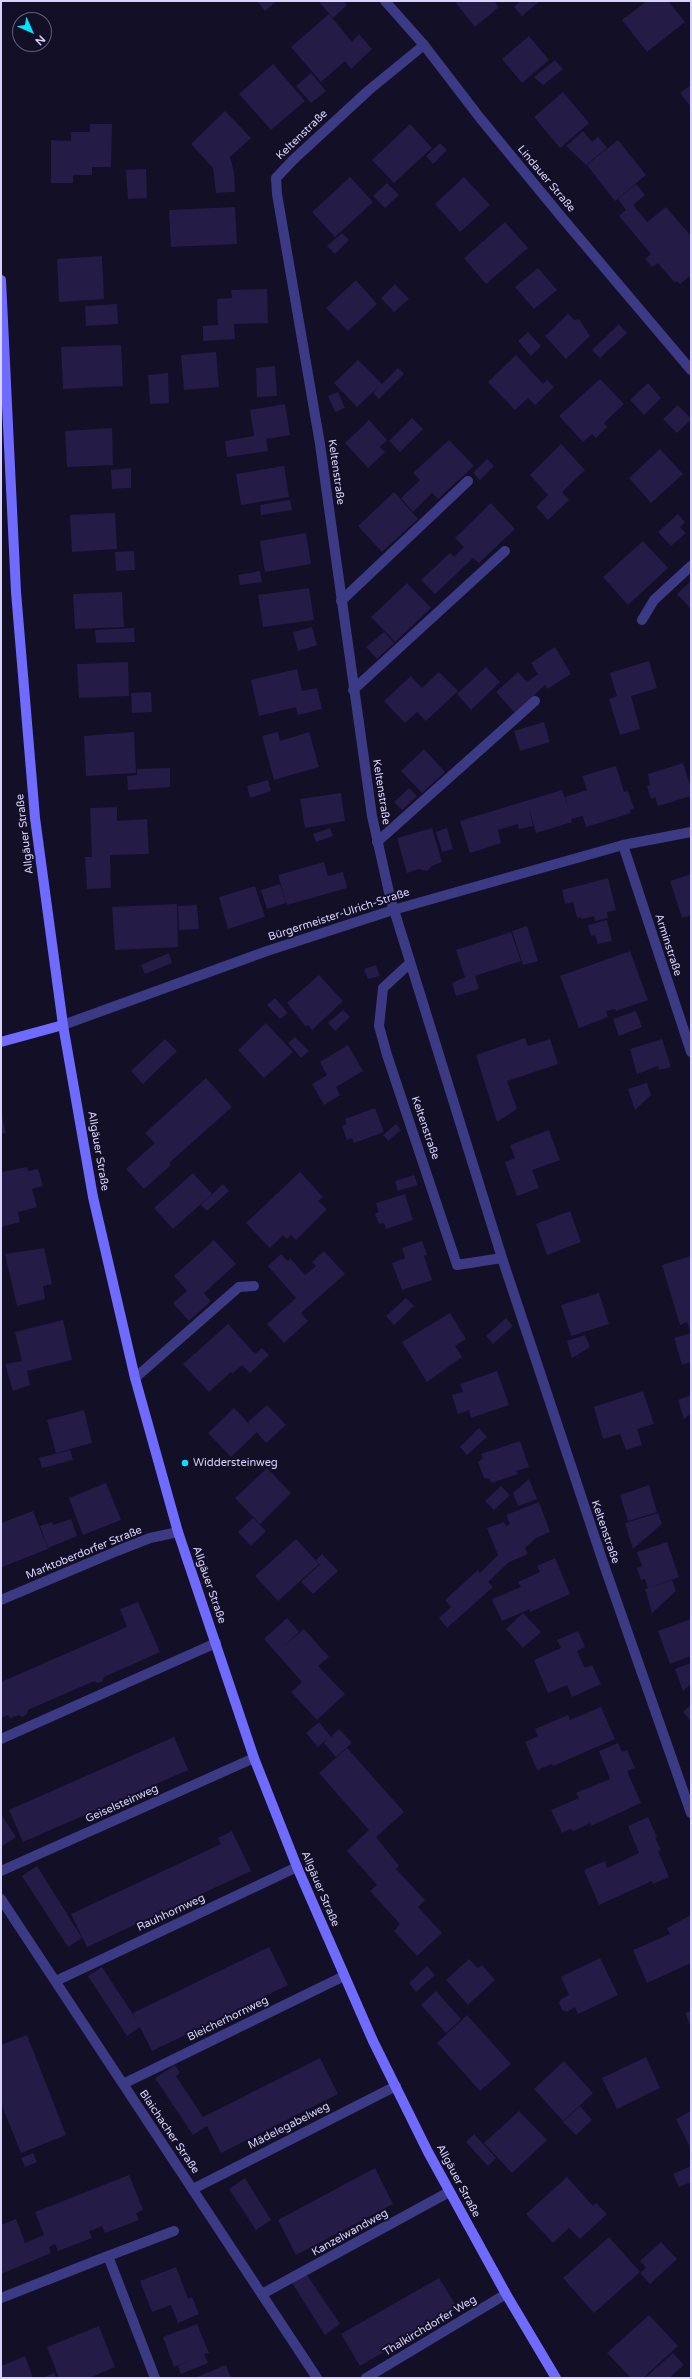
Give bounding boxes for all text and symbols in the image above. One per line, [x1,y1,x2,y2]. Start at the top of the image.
north arrow [12,12,52,52]
text: N [32,32,48,48]
street label: Keltenstraße [274,107,330,163]
street label: Lindauer Straße [514,143,578,215]
street label: Keltenstraße [325,438,347,506]
street label: Keltenstraße [369,758,393,826]
street label: Allgäuer Straße [14,793,36,875]
street label: Bürgermeister-Ulrich-Straße [267,886,411,944]
street label: Arminstraße [652,912,684,978]
street label: Keltenstraße [408,1095,442,1161]
street label: Allgäuer Straße [84,1110,112,1192]
place label: Widdersteinweg [193,1456,278,1470]
marker: Widdersteinweg [180,1458,190,1468]
street label: Keltenstraße [588,1499,622,1565]
street label: Marktoberdorfer Straße [24,1524,144,1582]
street label: Allgäuer Straße [190,1545,228,1625]
street label: Geiselsteinweg [84,1782,160,1826]
street label: Allgäuer Straße [298,1849,342,1929]
street label: Rauhhornweg [135,1892,207,1934]
street label: Bleicherhornweg [185,1994,271,2044]
street label: Blaichacher Straße [136,2088,202,2176]
street label: Mädelegabelweg [246,2100,332,2152]
street label: Allgäuer Straße [433,2142,483,2220]
street label: Kanzelwandweg [310,2207,390,2259]
street label: Thalkirchdorfer Weg [381,2293,479,2359]

